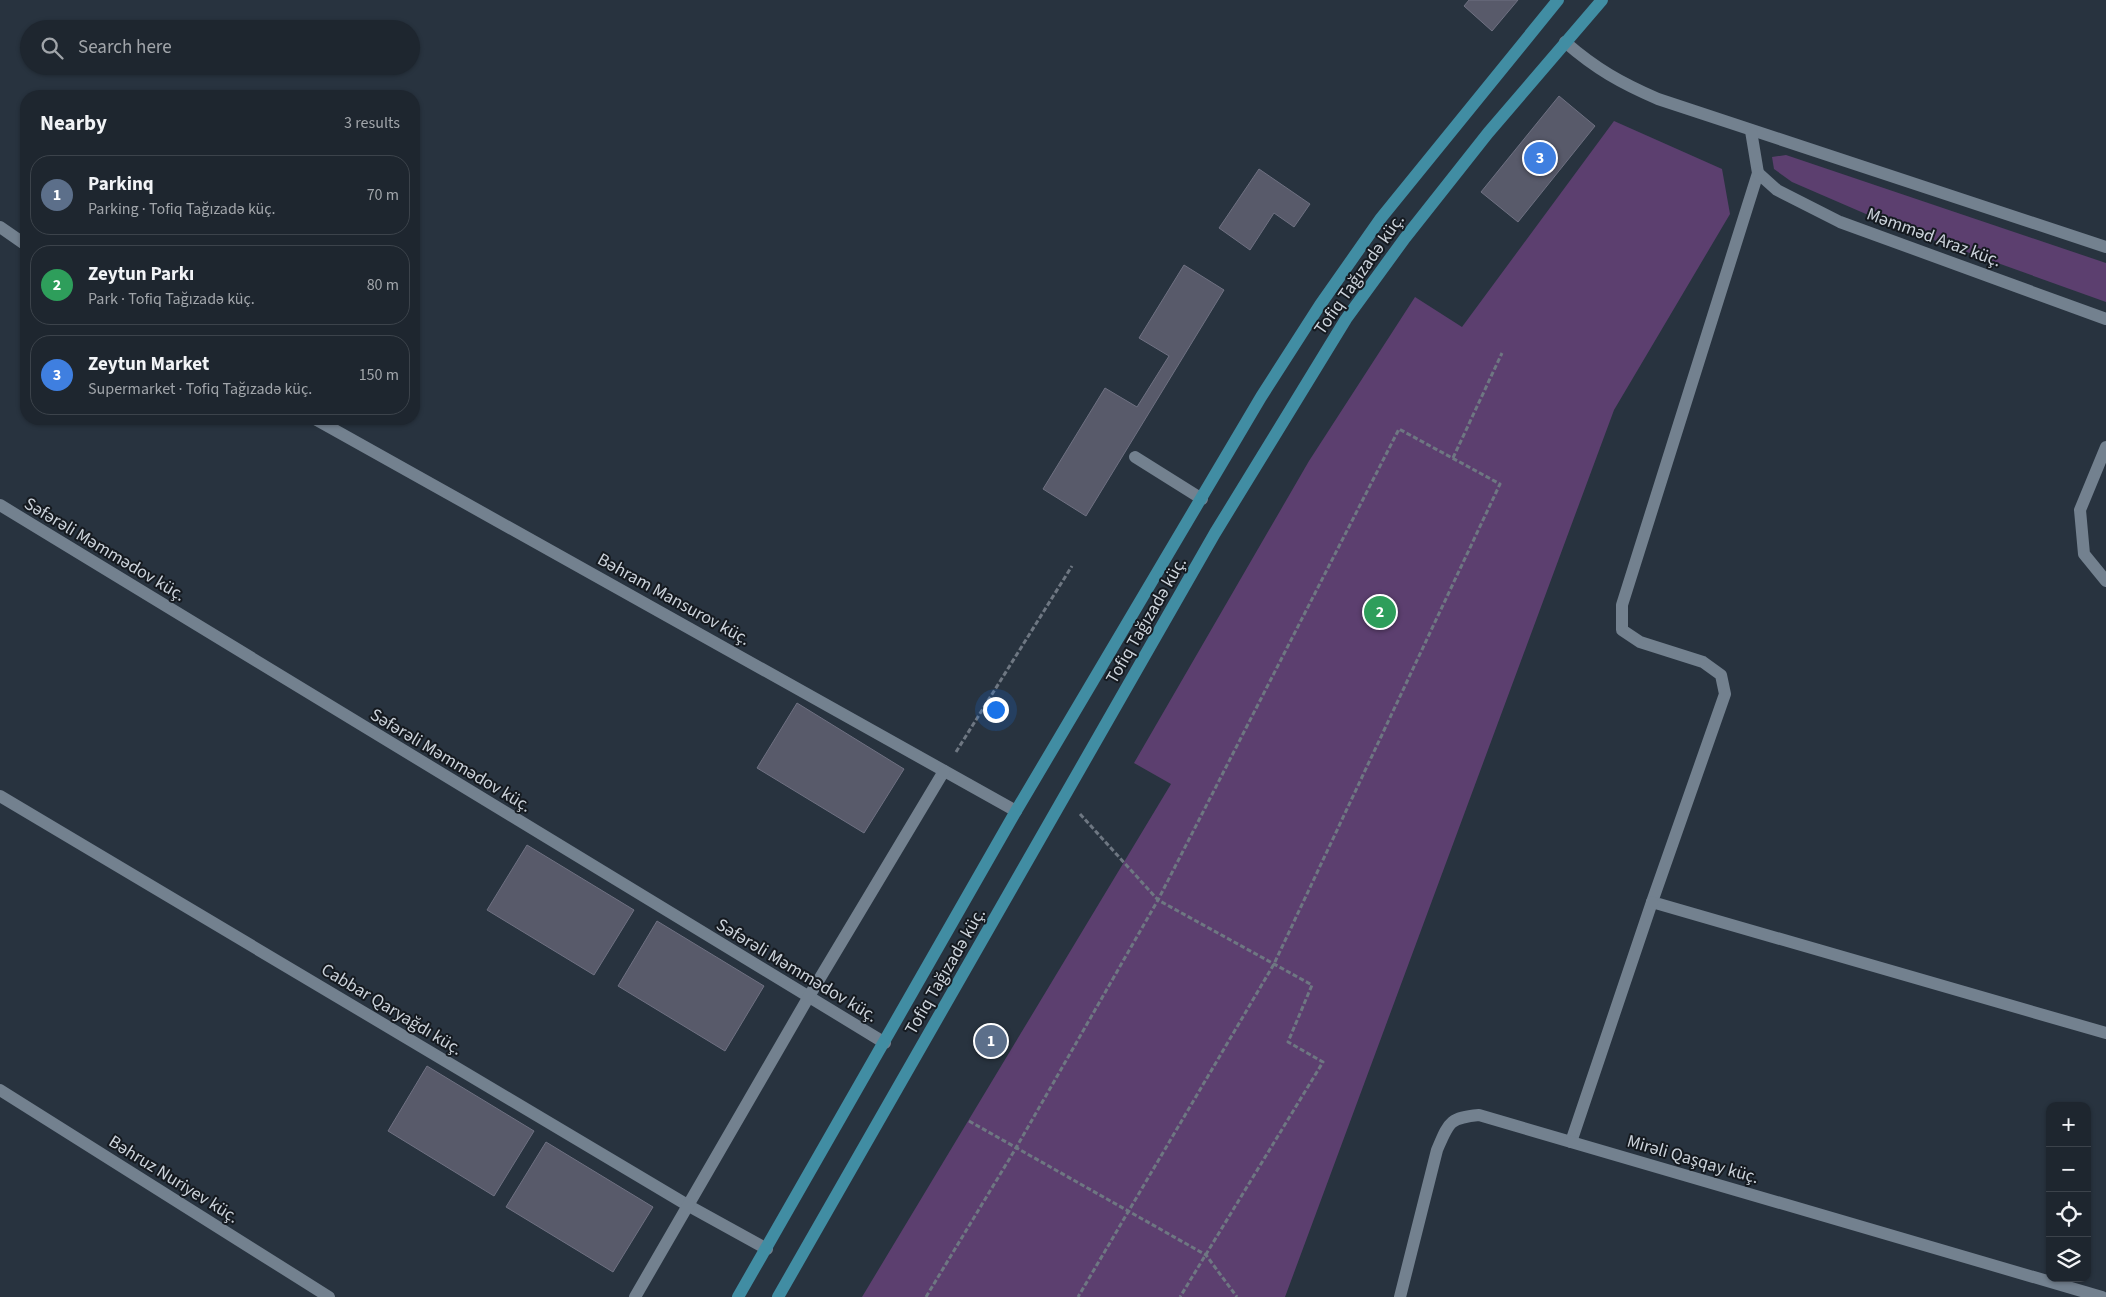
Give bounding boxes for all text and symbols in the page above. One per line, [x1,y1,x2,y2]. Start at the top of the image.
search box [20,20,420,75]
icon: search [38,34,66,62]
text: Search here [78,34,172,61]
text: Nearby [40,108,107,138]
text: 3 results [344,112,400,134]
pin: 3 [1524,139,1556,177]
text: Parkinq [88,171,154,198]
text: 1 [53,184,61,206]
text: 70 m [367,184,399,206]
text: Parking · Tofiq Tağızadə küç. [88,198,276,220]
street label: Məmməd Araz küç. [1863,202,2005,273]
street label: Tofiq Tağızadə küç. [1308,209,1410,340]
text: Zeytun Parkı [88,261,194,288]
text: 2 [53,274,61,296]
text: 80 m [367,274,399,296]
text: Park · Tofiq Tağızadə küç. [88,288,255,310]
text: Zeytun Market [88,351,209,378]
text: 3 [53,364,61,386]
text: 150 m [359,364,399,386]
text: Supermarket · Tofiq Tağızadə küç. [88,378,312,400]
street label: Səfərəli Məmmədov küç. [19,491,190,608]
street label: Bəhram Mansurov küç. [593,547,755,652]
street label: Tofiq Tağızadə küç. [1100,552,1193,688]
pin: 2 [1364,593,1396,631]
your location [983,697,1009,723]
street label: Səfərəli Məmmədov küç. [365,702,536,819]
street label: Tofiq Tağızadə küç. [899,903,992,1039]
street label: Səfərəli Məmmədov küç. [711,912,882,1029]
street label: Cabbar Qaryağdı küç. [316,957,467,1062]
pin: 1 [975,1022,1007,1060]
map controls [2046,1102,2091,1282]
button: + [2046,1102,2091,1147]
street label: Bəhruz Nuriyev küç. [104,1129,244,1230]
street label: Mirəli Qaşqay küç. [1624,1129,1762,1190]
button: − [2046,1147,2091,1192]
button: locate [2046,1192,2091,1237]
button: layers [2046,1237,2091,1282]

